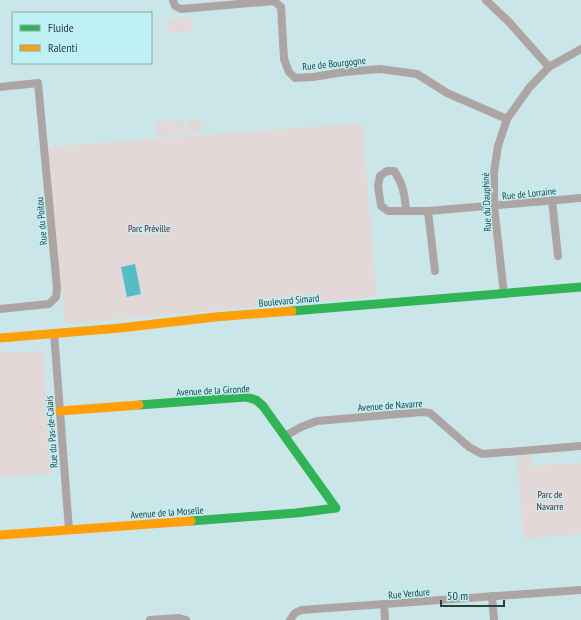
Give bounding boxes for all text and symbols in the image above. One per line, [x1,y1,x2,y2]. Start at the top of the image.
legend [12,12,152,64]
text: Fluide [48,20,74,35]
text: Ralenti [48,40,77,55]
street label: Rue de Bourgogne [302,54,366,73]
street label: Rue du Dauphiné [479,172,494,232]
street label: Rue de Lorraine [501,184,557,203]
street label: Rue du Poitou [33,196,50,246]
park label: Parc Préville [128,222,170,235]
street label: Boulevard Simard [258,291,320,310]
street label: Avenue de la Gironde [176,382,250,399]
street label: Rue du Pas-de-Calais [42,395,61,469]
street label: Avenue de Navarre [357,397,423,414]
park label: Parc de Navarre [537,488,563,513]
street label: Avenue de la Moselle [130,503,204,522]
scale bar [441,582,504,608]
street label: Rue Verdure [388,585,430,602]
text: 50 m [447,588,468,603]

